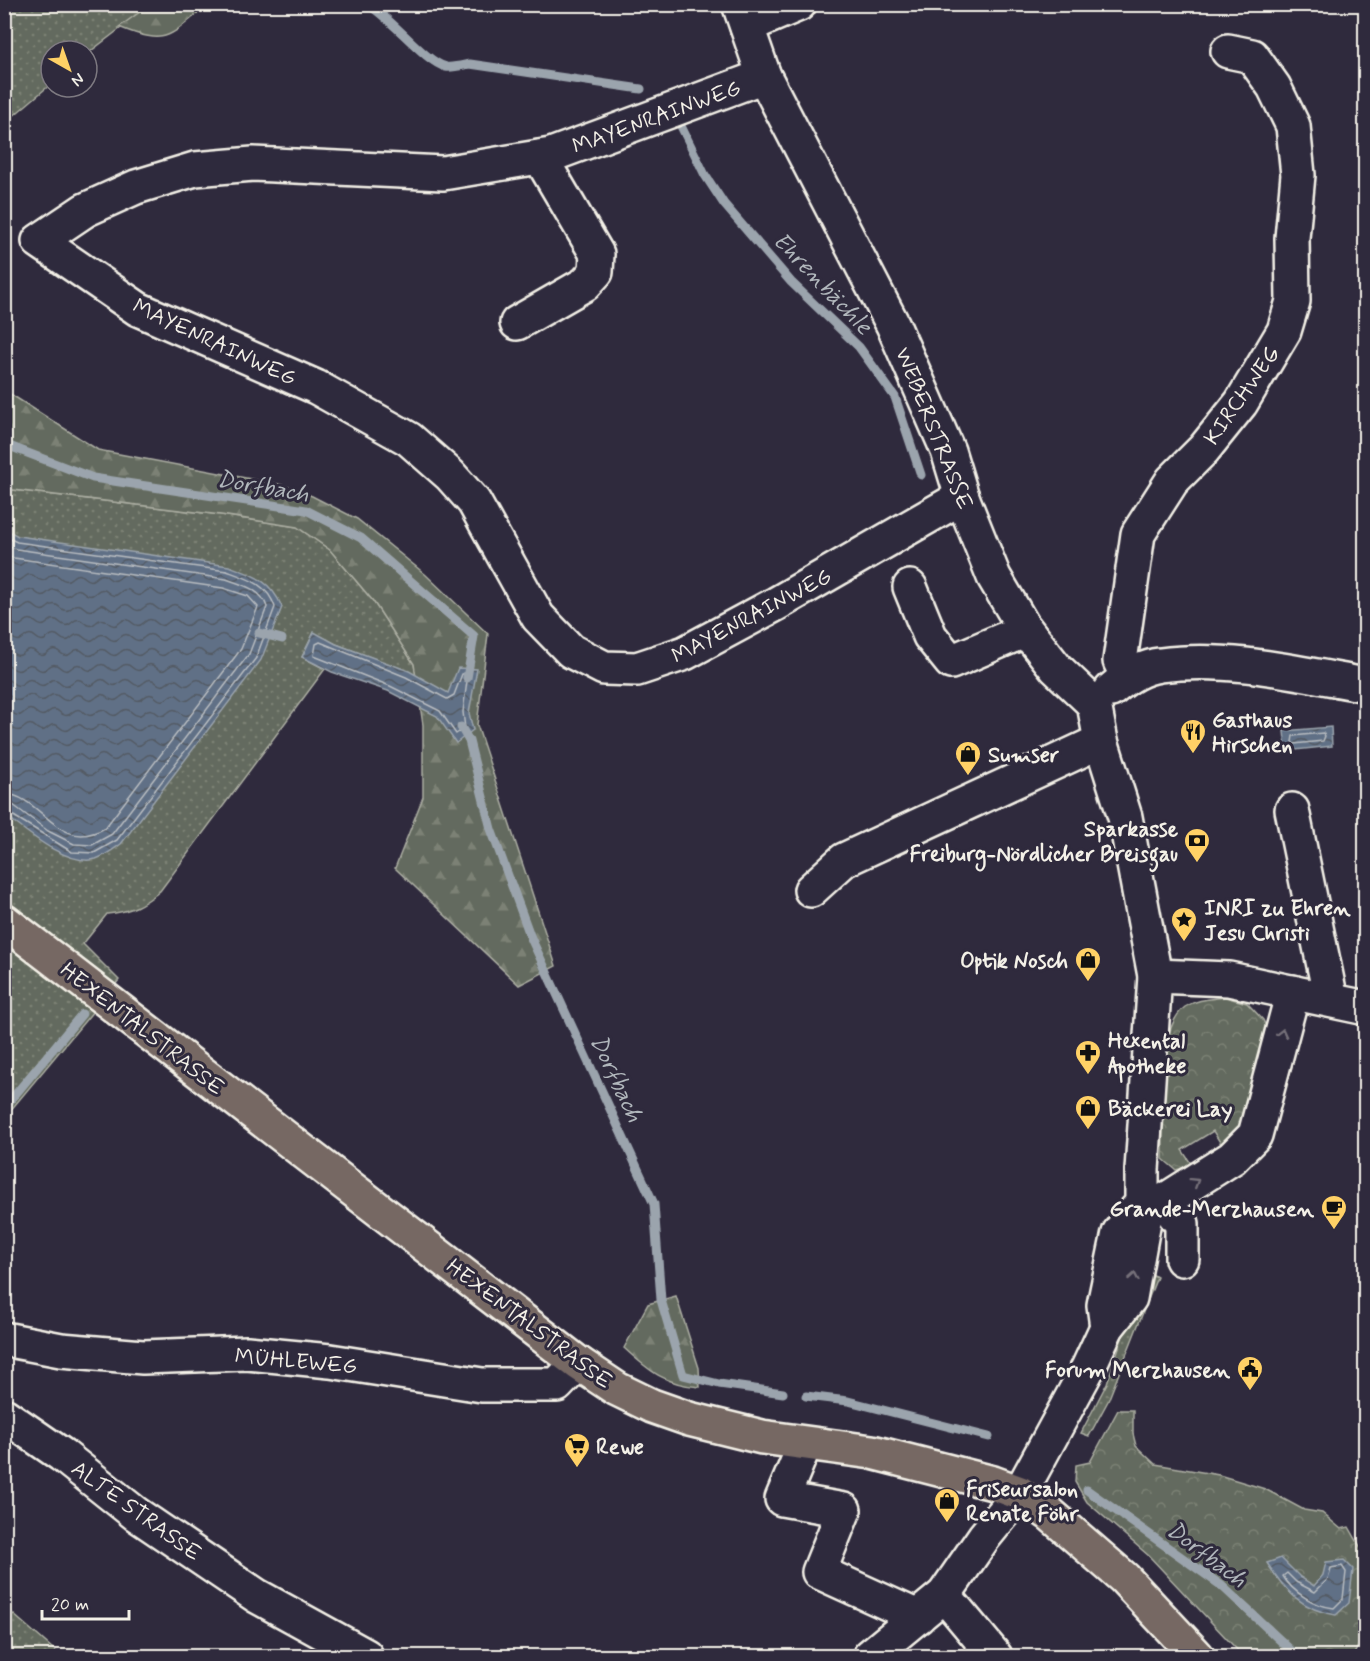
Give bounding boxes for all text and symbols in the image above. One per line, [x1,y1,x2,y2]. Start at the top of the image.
north arrow [39,39,99,99]
text: N [67,68,89,91]
street label: MAYENRAINWEG [569,74,745,161]
water label: Ehrenbächle [765,226,879,343]
street label: MAYENRAINWEG [128,293,300,393]
street label: KIRCHWEG [1198,341,1287,451]
street label: WEBERSTRASSE [888,344,978,514]
water label: Dorfbach [214,464,311,511]
street label: MAYENRAINWEG [667,563,837,671]
place label: Gasthaus Hirschen [1212,707,1293,760]
restaurant icon: Gasthaus Hirschen [1178,717,1208,755]
shop icon: Sumser [953,739,983,777]
place label: Sumser [988,742,1060,770]
place label: Sparkasse Freiburg-Nördlicher Breisgau [909,816,1179,873]
bank icon: Sparkasse Freiburg-Nördlicher Breisgau [1182,826,1212,864]
place label: INRI zu Ehren Jesu Christi [1204,895,1351,948]
place icon: INRI zu Ehren Jesu Christi [1169,905,1199,943]
shop icon: Optik Nosch [1073,945,1103,983]
place label: Optik Nosch [960,948,1068,976]
street label: HEXENTALSTRASSE [54,957,229,1102]
place label: Hexental Apotheke [1108,1028,1186,1083]
one-way arrow [1275,1029,1288,1039]
water label: Dorfbach [582,1030,649,1127]
pharmacy icon: Hexental Apotheke [1073,1038,1103,1076]
shop icon: Bäckerei Lay [1073,1093,1103,1131]
place label: Bäckerei Lay [1108,1096,1232,1124]
one-way arrow [1188,1179,1199,1190]
cafe icon: Grande-Merzhausen [1319,1193,1349,1231]
place label: Grande-Merzhausen [1109,1196,1315,1224]
street label: HEXENTALSTRASSE [440,1253,617,1396]
one-way arrow [1127,1272,1140,1282]
street label: MÜHLEWEG [234,1343,358,1381]
public building icon: Forum Merzhausen [1235,1354,1265,1392]
place label: Forum Merzhausen [1045,1357,1231,1385]
supermarket icon: Rewe [562,1431,592,1469]
place label: Rewe [596,1434,644,1462]
street label: ALTE STRASSE [65,1455,206,1568]
place label: Friseursalon Renate Föhr [966,1476,1080,1529]
shop icon: Friseursalon Renate Föhr [932,1486,962,1524]
water label: Dorfbach [1160,1515,1253,1596]
scale bar [42,1583,129,1621]
text: 20 m [51,1593,89,1617]

